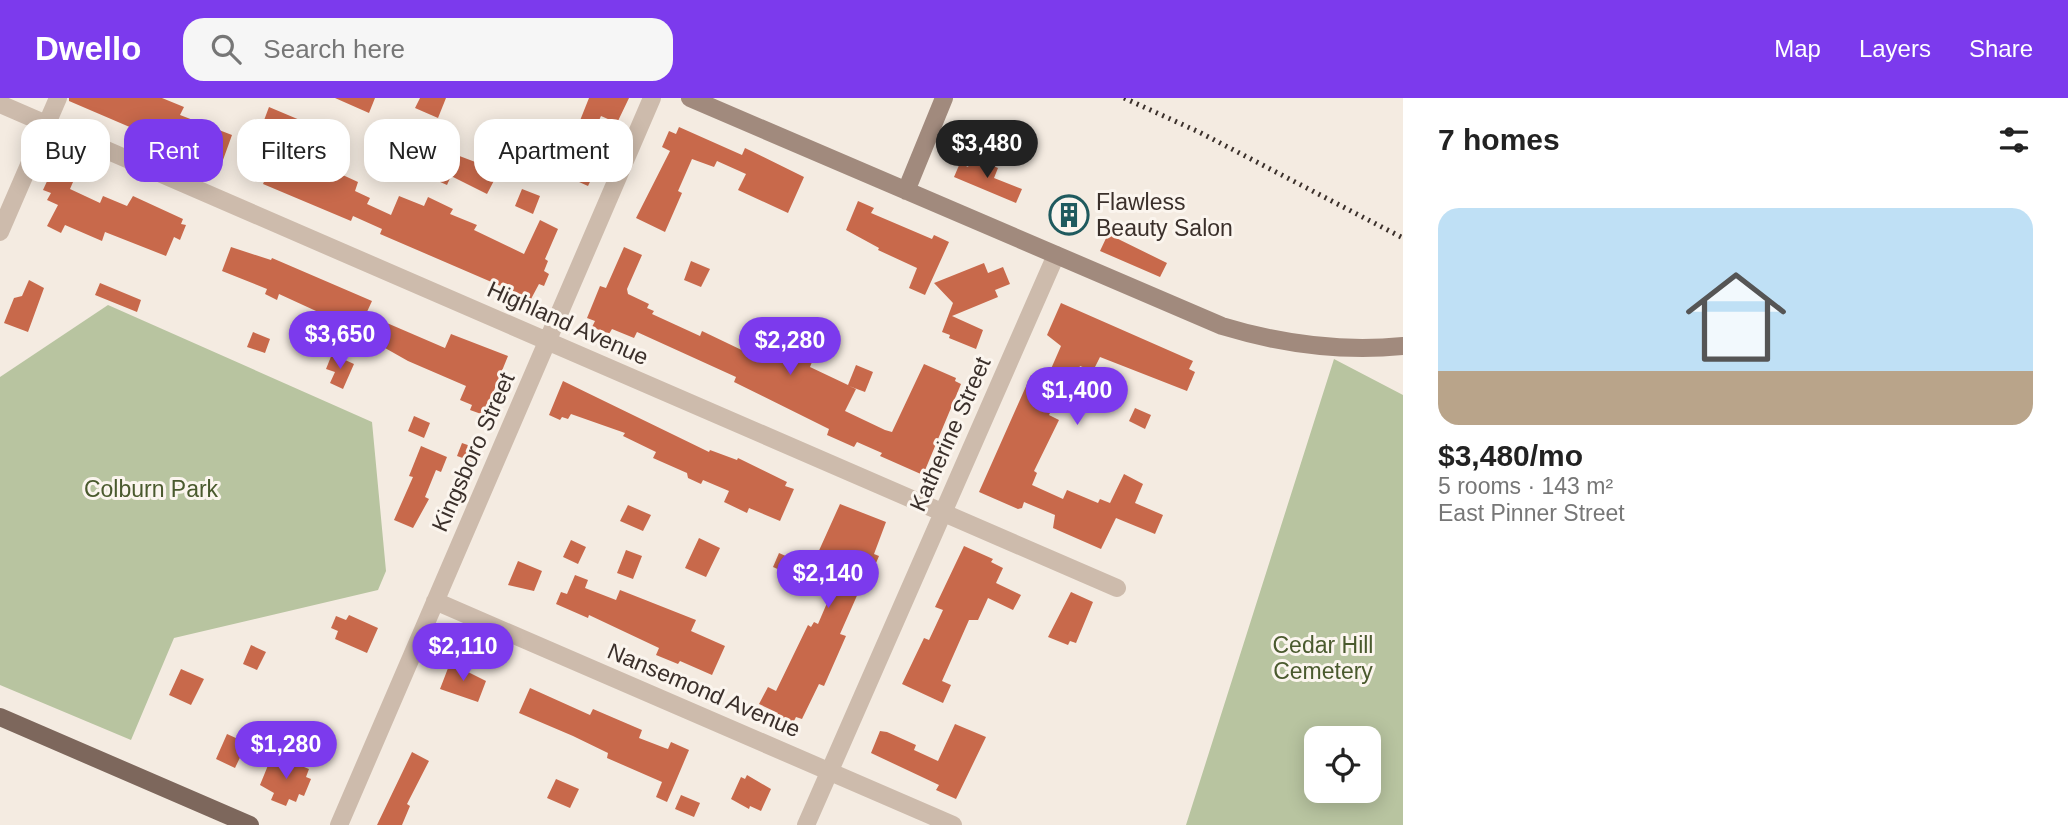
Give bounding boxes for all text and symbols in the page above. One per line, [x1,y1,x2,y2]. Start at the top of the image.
search box [183,18,673,81]
text: Dwello [35,30,141,67]
icon: search [207,30,245,68]
text: Search here [263,34,405,64]
text: Map [1774,35,1821,62]
text: Layers [1859,35,1931,62]
text: Share [1969,35,2033,62]
chip: Buy [21,119,110,182]
chip: Rent [124,119,223,182]
chip: Filters [237,119,350,182]
chip: New [364,119,460,182]
chip: Apartment [474,119,633,182]
pin: $3,480 [930,120,1044,180]
icon: filters [1995,121,2033,159]
text: 7 homes [1438,123,1560,156]
text: $3,480 [952,130,1022,156]
place label: Flawless Beauty Salon [1096,189,1233,241]
building icon: Flawless Beauty Salon [1048,194,1090,236]
icon: home [1673,254,1799,380]
street label: Highland Avenue [483,276,653,370]
pin: $3,650 [283,312,397,371]
pin: $2,280 [733,317,847,377]
text: $3,650 [305,321,375,347]
text: $2,280 [755,327,825,353]
street label: Katherine Street [904,352,996,515]
street label: Kingsboro Street [426,368,520,536]
pin: $1,400 [1020,368,1134,427]
text: $1,400 [1042,377,1112,403]
text: $3,480/mo [1438,439,1583,472]
text: 5 rooms · 143 m² [1438,473,1613,499]
park label: Colburn Park [84,476,219,502]
text: East Pinner Street [1438,500,1625,526]
pin: $2,140 [771,550,885,610]
text: $2,140 [793,560,863,586]
pin: $2,110 [406,624,520,683]
park label: Cedar Hill Cemetery [1273,632,1373,684]
text: $2,110 [428,633,498,659]
street label: Nansemond Avenue [604,638,804,742]
pin: $1,280 [229,722,343,781]
map controls [1304,726,1381,803]
button: locate [1304,726,1381,803]
text: $1,280 [251,731,321,757]

